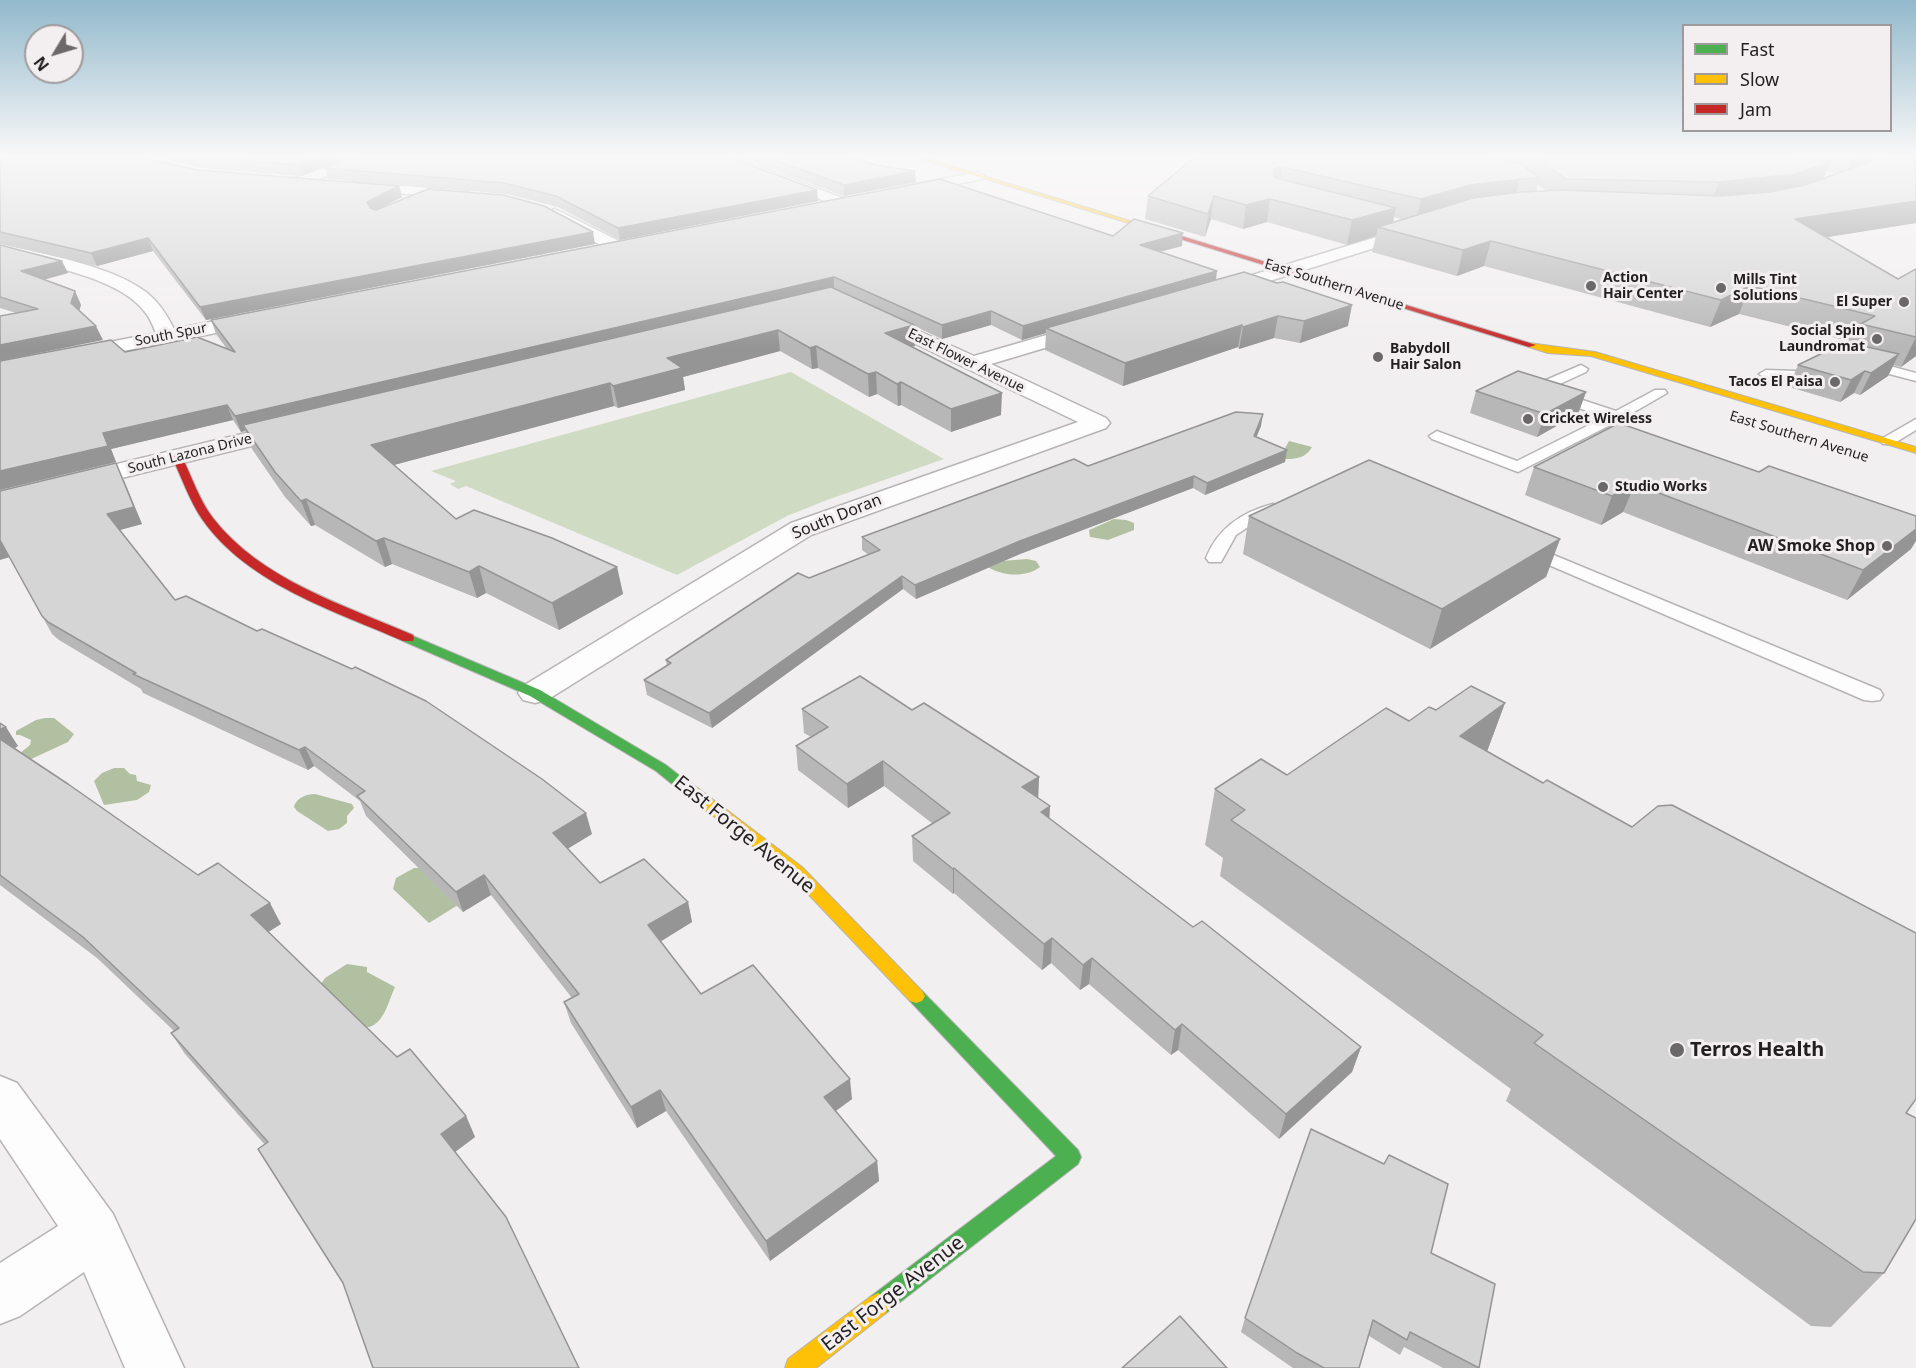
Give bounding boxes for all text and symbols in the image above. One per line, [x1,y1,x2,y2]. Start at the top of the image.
north arrow [24,24,84,84]
legend [1682,24,1892,132]
text: Fast [1740,37,1775,61]
text: N [29,52,54,76]
text: Slow [1740,67,1779,91]
text: Jam [1740,97,1772,121]
street label: East Southern Avenue [1262,256,1406,314]
place label: Action Hair Center [1603,270,1683,302]
place label: Mills Tint Solutions [1733,272,1798,304]
marker: Action Hair Center [1584,279,1598,293]
marker: Mills Tint Solutions [1714,281,1728,295]
place label: El Super [1836,294,1892,310]
marker: El Super [1897,295,1911,309]
street label: South Spur [134,320,208,350]
place label: Social Spin Laundromat [1779,323,1865,356]
street label: East Flower Avenue [905,325,1027,397]
marker: Social Spin Laundromat [1870,332,1884,346]
place label: Babydoll Hair Salon [1390,341,1461,374]
marker: Babydoll Hair Salon [1371,350,1385,364]
place label: Tacos El Paisa [1729,374,1823,390]
marker: Tacos El Paisa [1828,375,1842,389]
street label: East Southern Avenue [1727,408,1871,466]
place label: Cricket Wireless [1540,411,1652,427]
marker: Cricket Wireless [1521,412,1535,426]
street label: South Lazona Drive [126,430,254,478]
place label: Studio Works [1615,479,1707,495]
marker: Studio Works [1596,480,1610,494]
street label: South Doran [790,490,884,544]
place label: AW Smoke Shop [1748,536,1875,556]
marker: AW Smoke Shop [1880,539,1894,553]
street label: East Forge Avenue [669,771,819,899]
place label: Terros Health [1690,1038,1824,1062]
marker: Terros Health [1668,1041,1686,1059]
street label: East Forge Avenue [817,1231,969,1357]

